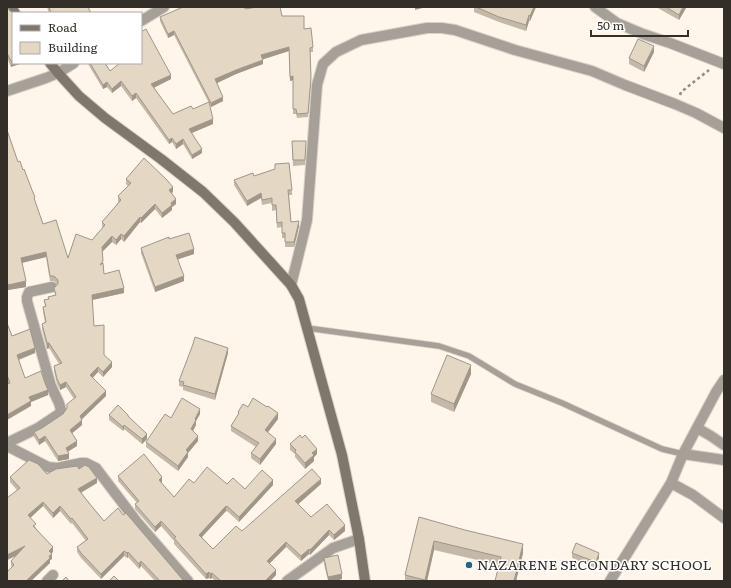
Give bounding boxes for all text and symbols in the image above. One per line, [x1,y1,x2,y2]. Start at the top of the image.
legend [12,12,142,64]
scale bar [591,12,688,38]
text: 50 m [597,16,624,34]
text: Road [48,18,78,36]
text: Building [48,38,98,56]
place label: NAZARENE SECONDARY SCHOOL [477,554,712,574]
marker: NAZARENE SECONDARY SCHOOL [464,560,474,570]

